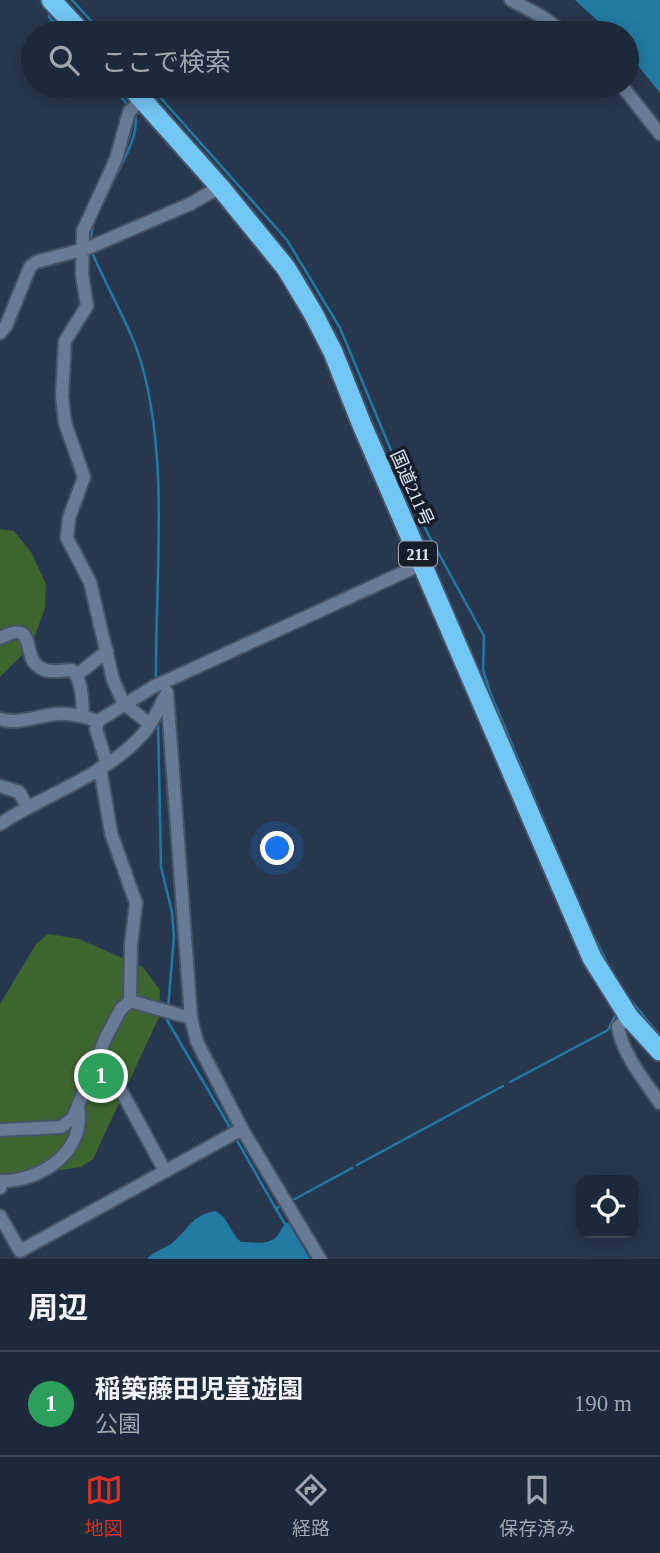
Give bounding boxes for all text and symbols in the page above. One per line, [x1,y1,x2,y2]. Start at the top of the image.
search box [21,21,639,98]
icon: search [45,41,83,79]
text: ここで検索 [101,48,231,77]
street label: 国道211号 [387,447,437,529]
road number: 211 [399,541,437,566]
your location [260,831,294,865]
pin: 1 [78,1050,124,1102]
map controls [576,1175,639,1238]
button: locate [576,1175,639,1238]
text: 周辺 [28,1291,88,1324]
text: 稲築藤田児童遊園 [95,1375,303,1404]
text: 1 [45,1391,57,1416]
text: 190 m [574,1391,632,1416]
text: 公園 [95,1412,141,1437]
tab: 地図 [85,1471,123,1540]
tab: 経路 [292,1471,330,1540]
tab: 保存済み [499,1471,575,1540]

